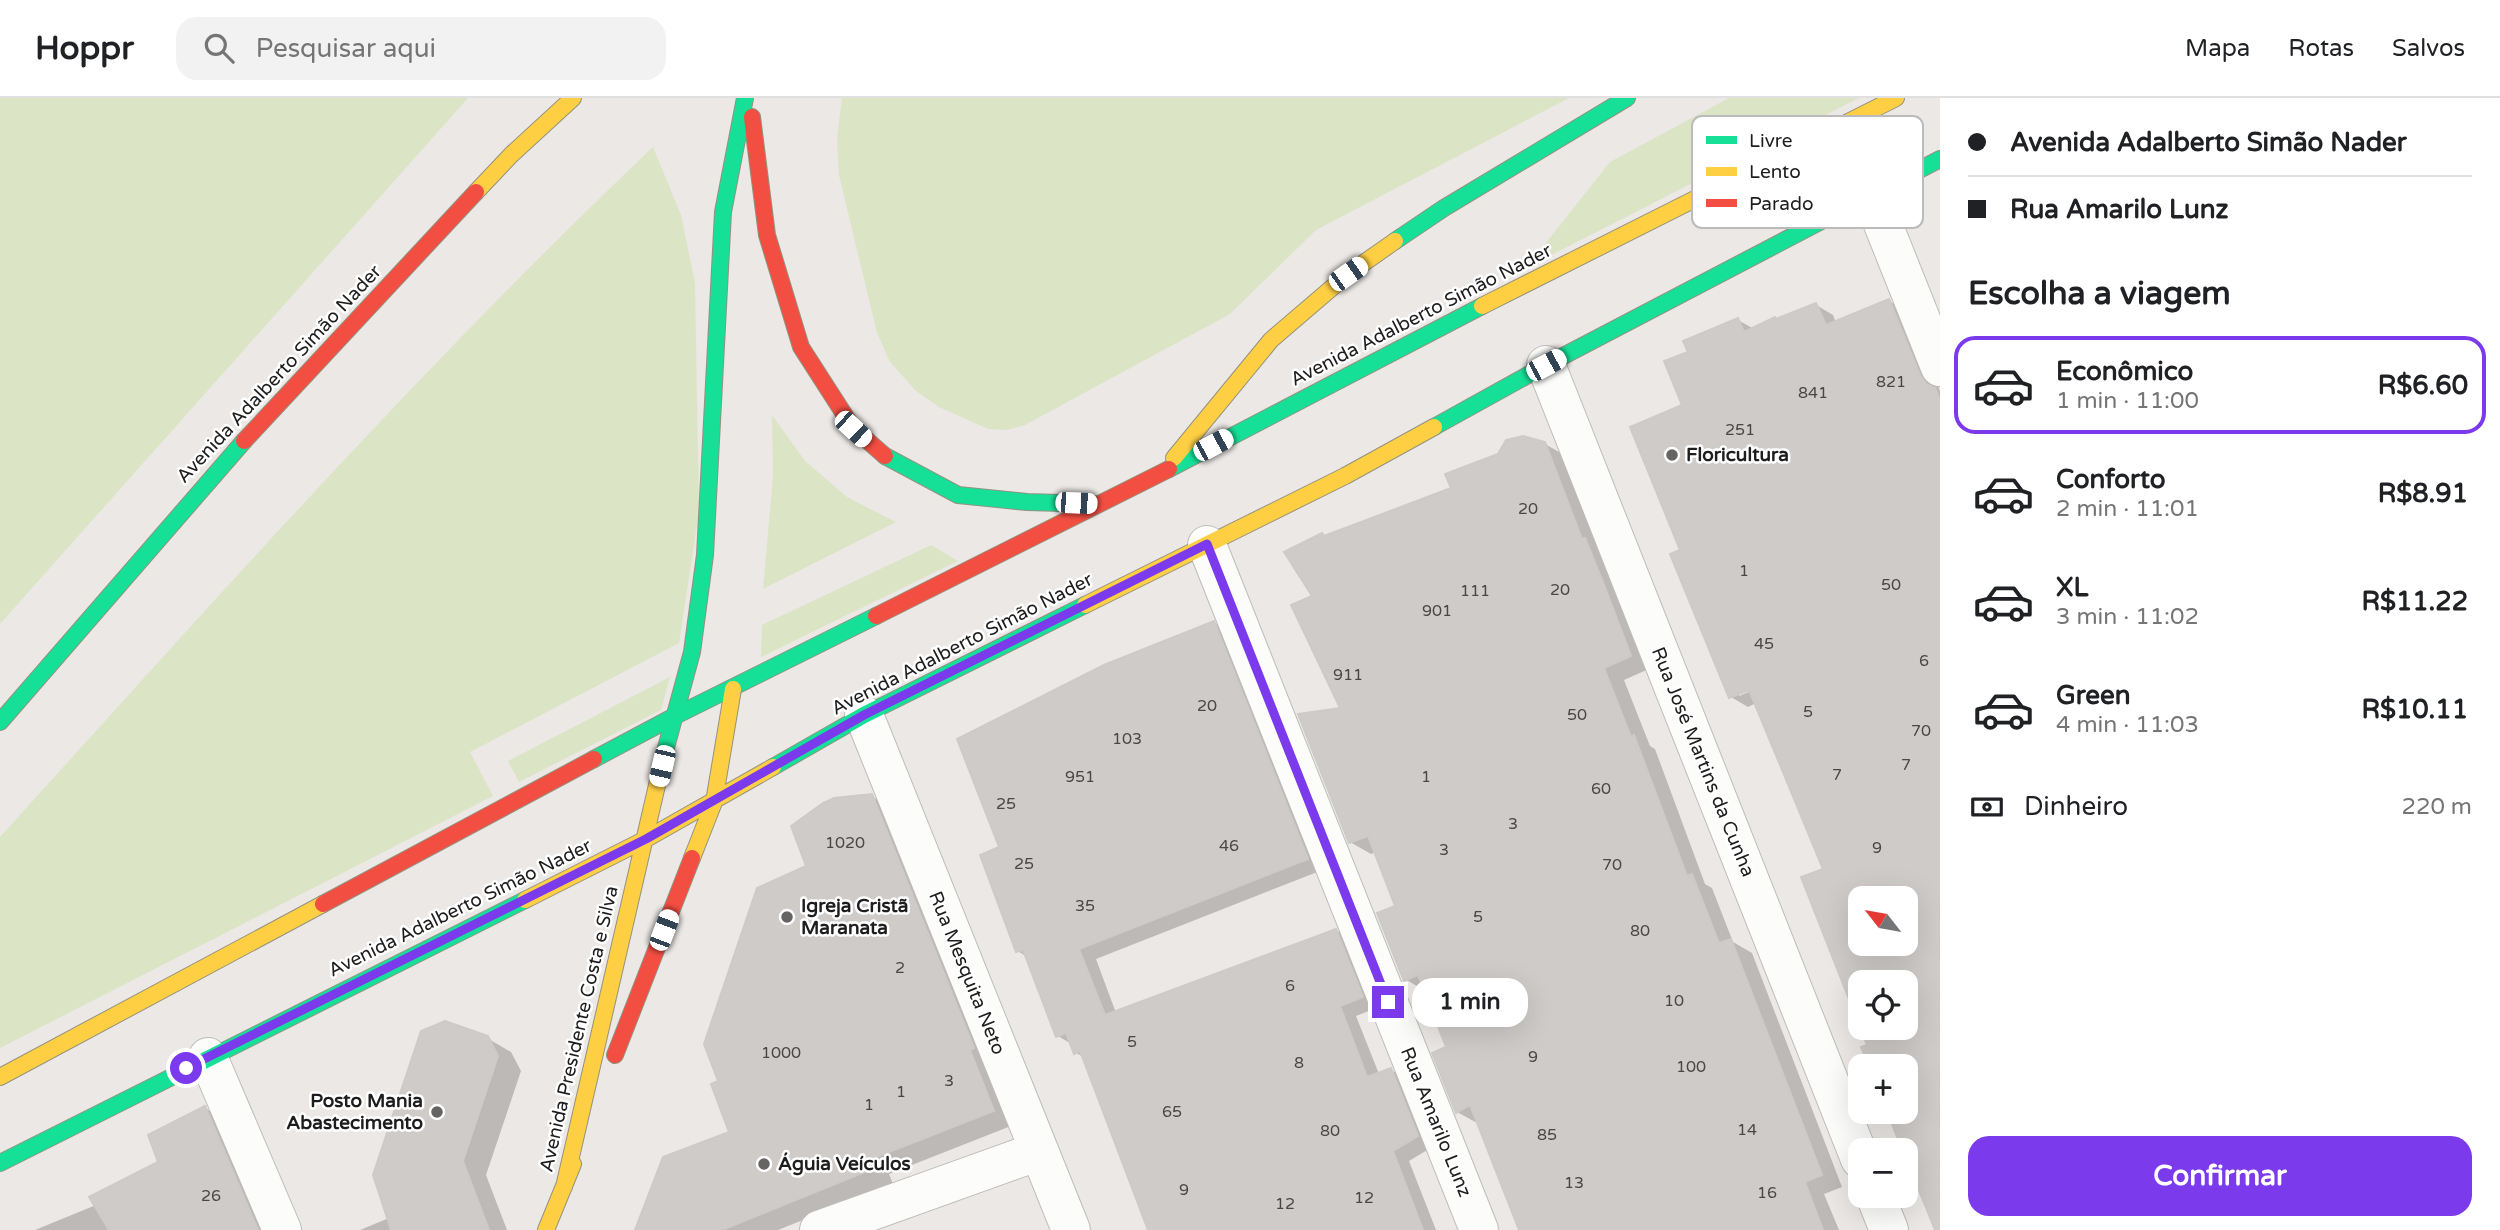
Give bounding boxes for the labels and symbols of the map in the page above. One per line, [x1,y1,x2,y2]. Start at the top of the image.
legend [1692,116,1923,228]
text: Livre [1749,130,1793,152]
text: Lento [1749,161,1801,183]
text: Parado [1749,193,1813,215]
street label: Avenida Adalberto Simão Nader [1287,239,1556,391]
car [1325,253,1372,295]
street label: Avenida Adalberto Simão Nader [172,260,386,488]
car [1523,346,1570,384]
house number: 821 [1876,372,1906,392]
house number: 841 [1798,383,1828,403]
car [831,407,876,451]
house number: 251 [1725,420,1755,440]
car [1190,426,1237,464]
place label: Floricultura [1686,444,1789,466]
marker: Floricultura [1664,447,1680,463]
car [1055,492,1098,514]
house number: 20 [1518,499,1538,519]
house number: 1 [1739,561,1749,581]
street label: Avenida Adalberto Simão Nader [828,568,1097,720]
house number: 50 [1881,575,1901,595]
house number: 20 [1550,580,1570,600]
house number: 111 [1460,581,1490,601]
house number: 901 [1422,601,1452,621]
house number: 45 [1754,634,1774,654]
street label: Rua José Martins da Cunha [1647,644,1759,880]
house number: 6 [1919,651,1929,671]
house number: 911 [1333,665,1363,685]
house number: 20 [1197,696,1217,716]
house number: 5 [1803,702,1813,722]
house number: 50 [1567,705,1587,725]
house number: 70 [1911,721,1931,741]
house number: 103 [1112,729,1142,749]
car [648,743,677,789]
house number: 7 [1901,755,1911,775]
house number: 7 [1832,765,1842,785]
house number: 951 [1065,767,1095,787]
house number: 1 [1421,767,1431,787]
house number: 60 [1591,779,1611,799]
house number: 25 [996,794,1016,814]
house number: 3 [1508,814,1518,834]
house number: 1020 [825,833,865,853]
street label: Avenida Adalberto Simão Nader [325,834,596,981]
house number: 46 [1219,836,1239,856]
house number: 9 [1872,838,1882,858]
house number: 3 [1439,840,1449,860]
house number: 25 [1014,854,1034,874]
house number: 70 [1602,855,1622,875]
street label: Avenida Presidente Costa e Silva [535,884,623,1174]
north arrow [1848,886,1918,956]
street label: Rua Mesquita Neto [924,888,1010,1058]
place label: Igreja Cristã Maranata [801,895,908,939]
house number: 35 [1075,896,1095,916]
car [647,907,682,953]
house number: 5 [1473,907,1483,927]
marker: Igreja Cristã Maranata [779,909,795,925]
house number: 80 [1630,921,1650,941]
house number: 2 [895,958,905,978]
house number: 6 [1285,976,1295,996]
callout: 1 min [1412,978,1528,1026]
route end [1372,986,1404,1018]
house number: 10 [1664,991,1684,1011]
house number: 5 [1127,1032,1137,1052]
house number: 1000 [761,1043,801,1063]
street label: Rua Amarilo Lunz [1396,1044,1476,1200]
house number: 9 [1528,1047,1538,1067]
route start [170,1052,202,1084]
house number: 8 [1294,1053,1304,1073]
house number: 100 [1676,1057,1706,1077]
house number: 3 [944,1071,954,1091]
house number: 1 [896,1082,906,1102]
place label: Posto Mania Abastecimento [286,1090,423,1134]
house number: 1 [864,1095,874,1115]
house number: 65 [1162,1102,1182,1122]
marker: Posto Mania Abastecimento [429,1104,445,1120]
house number: 14 [1737,1120,1757,1140]
house number: 80 [1320,1121,1340,1141]
house number: 85 [1537,1125,1557,1145]
place label: Águia Veículos [778,1152,911,1176]
marker: Águia Veículos [756,1156,772,1172]
house number: 13 [1564,1173,1584,1193]
house number: 9 [1179,1180,1189,1200]
house number: 16 [1757,1183,1777,1203]
house number: 26 [201,1186,221,1206]
house number: 12 [1354,1188,1374,1208]
house number: 12 [1275,1194,1295,1214]

